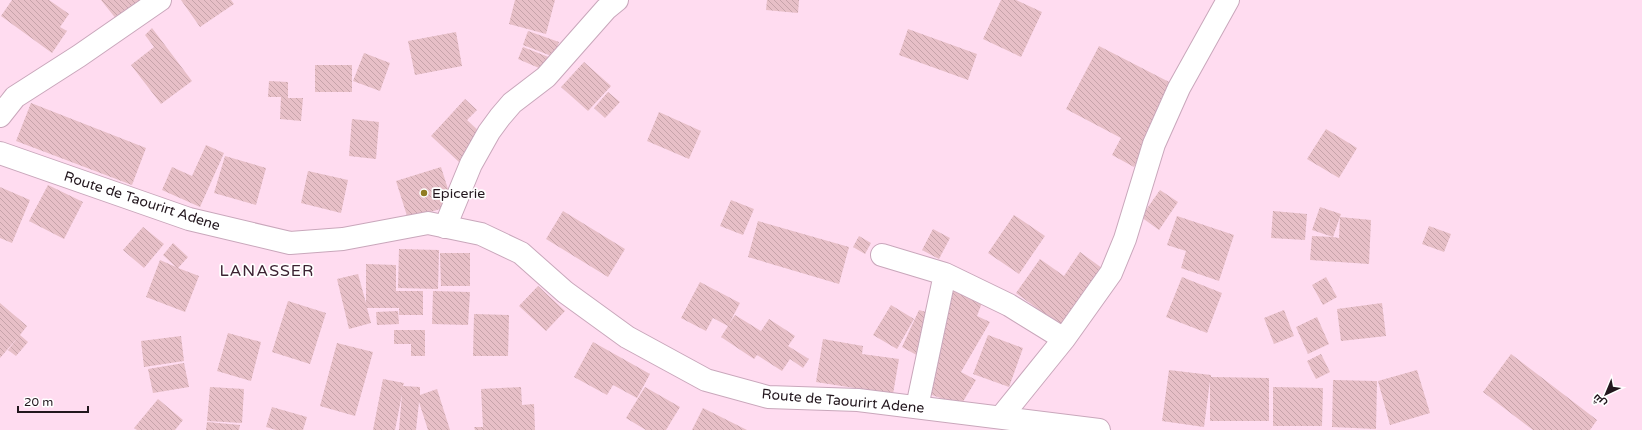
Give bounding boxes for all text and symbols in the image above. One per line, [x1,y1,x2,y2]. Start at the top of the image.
street label: Route de Taourirt Adene [62,168,222,234]
place label: Epicerie [432,185,485,202]
marker: Epicerie [419,188,429,198]
district label: LANASSER [220,261,314,281]
north arrow [1586,374,1626,414]
street label: Route de Taourirt Adene [761,385,925,417]
scale bar [18,388,88,414]
text: ش [1590,391,1609,410]
text: 20 m [24,395,53,409]

